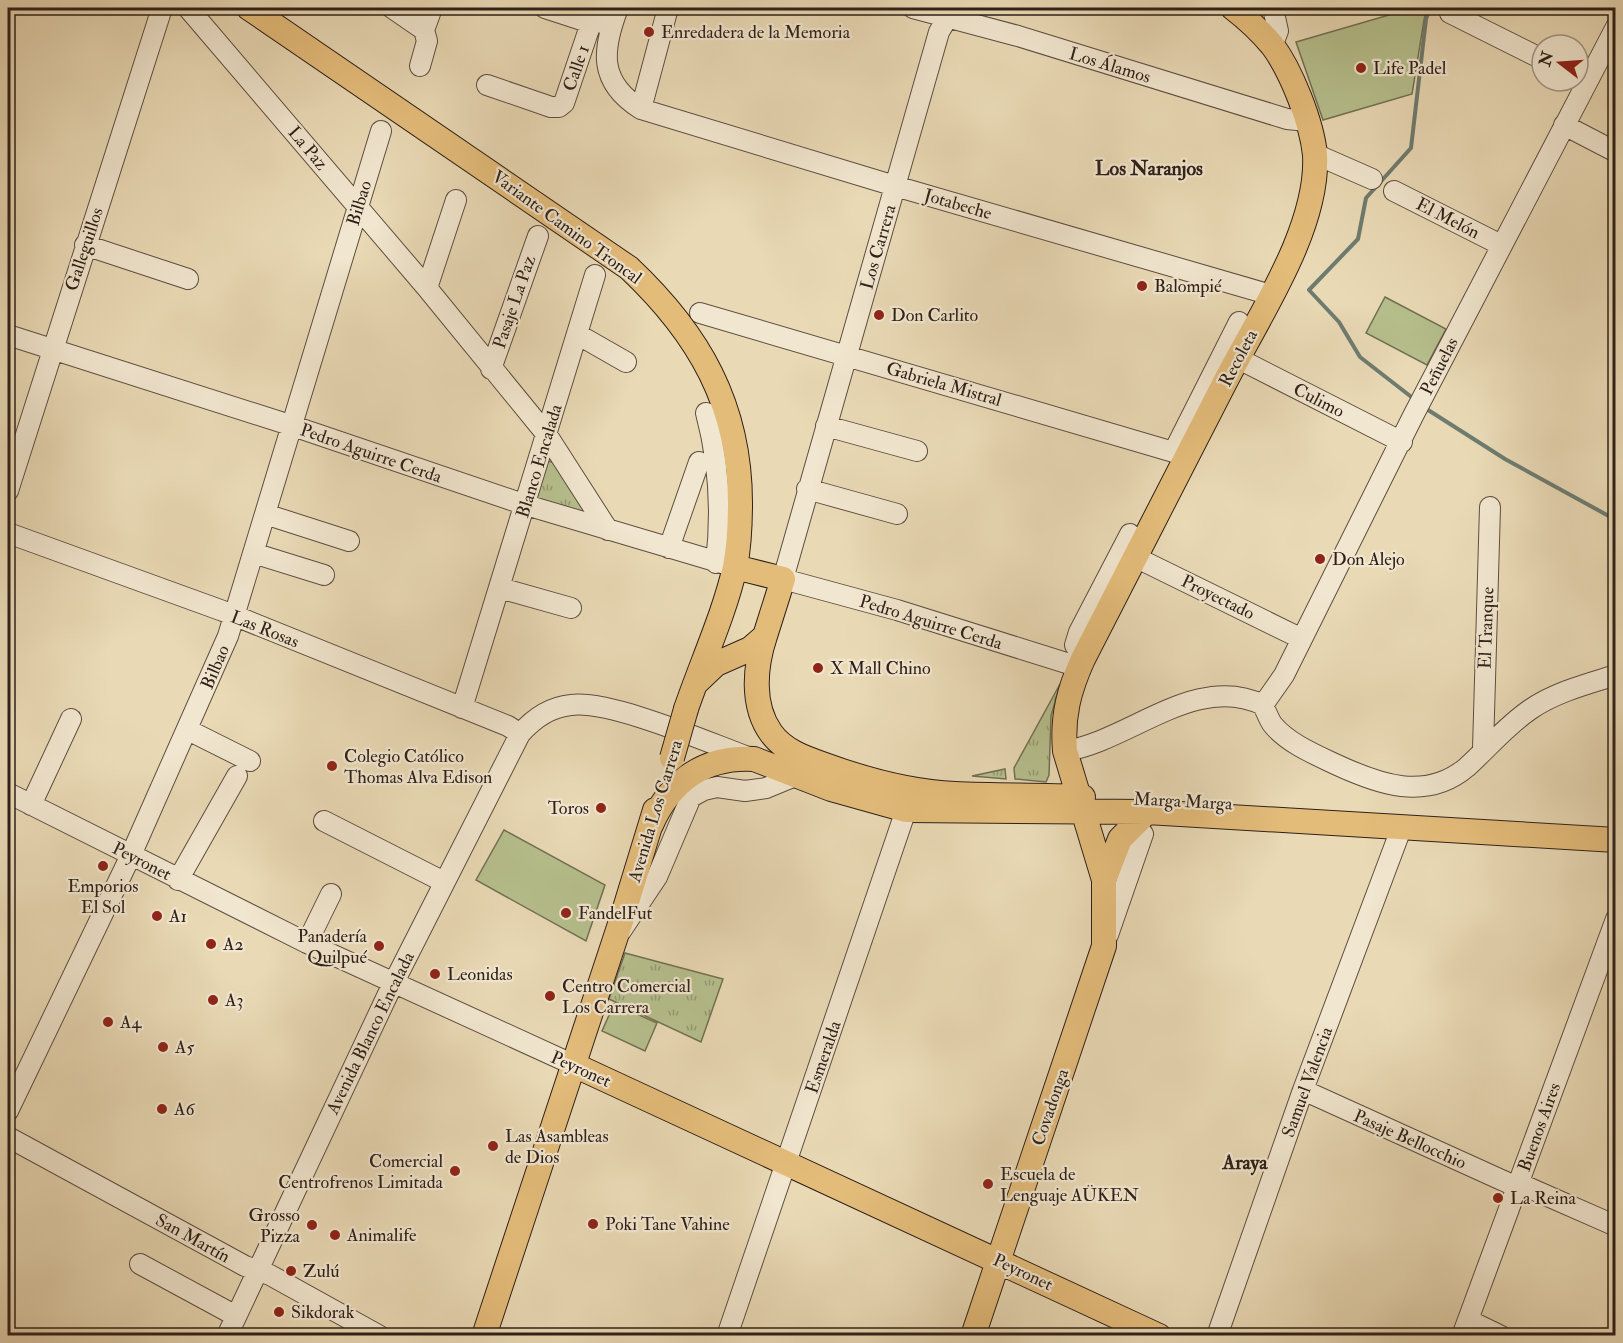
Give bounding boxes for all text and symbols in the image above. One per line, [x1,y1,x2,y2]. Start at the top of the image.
place label: Enredadera de la Memoria [661,21,851,44]
marker: Enredadera de la Memoria [642,25,656,39]
north arrow [1530,33,1590,93]
street label: Calle 1 [558,42,595,94]
street label: Los Álamos [1066,42,1153,89]
text: N [1535,48,1558,70]
place label: Life Padel [1373,57,1447,80]
marker: Life Padel [1354,61,1368,75]
street label: La Paz [283,122,333,175]
district label: Los Naranjos [1095,156,1203,181]
street label: Variante Camino Troncal [487,165,647,290]
street label: Bilbao [342,178,377,228]
street label: Jotabeche [920,184,995,225]
street label: El Melón [1412,193,1484,244]
street label: Los Carrera [855,201,902,292]
street label: Galleguillos [60,205,109,294]
street label: Pasaje La Paz [488,252,541,352]
place label: Balompié [1154,275,1222,298]
marker: Balompié [1135,279,1149,293]
place label: Don Carlito [891,304,979,327]
marker: Don Carlito [872,308,886,322]
street label: Recoleta [1214,325,1263,391]
street label: Peñuelas [1415,333,1464,399]
street label: Gabriela Mistral [884,357,1005,412]
street label: Culimo [1289,378,1348,423]
street label: Blanco Encalada [511,401,568,521]
street label: Pedro Aguirre Cerda [297,418,445,489]
place label: Don Alejo [1332,548,1405,571]
marker: Don Alejo [1313,552,1327,566]
street label: Proyectado [1177,570,1259,625]
street label: El Tranque [1474,586,1499,670]
street label: Pedro Aguirre Cerda [857,590,1006,655]
street label: Las Rosas [227,605,302,654]
street label: Bilbao [196,641,235,693]
place label: X Mall Chino [830,657,931,680]
marker: X Mall Chino [811,661,825,675]
street label: Avenida Los Carrera [623,737,688,886]
place label: Colegio Católico Thomas Alva Edison [344,745,492,789]
marker: Colegio Católico Thomas Alva Edison [325,759,339,773]
street label: Marga Marga [1133,787,1234,816]
place label: Toros [548,797,589,820]
marker: Toros [594,801,608,815]
street label: Peyronet [108,837,175,886]
marker: Emporios El Sol [96,859,110,873]
place label: Emporios El Sol [68,875,138,919]
place label: FandelFut [578,902,653,925]
place label: A1 [168,905,187,928]
marker: FandelFut [559,906,573,920]
marker: A1 [150,909,164,923]
place label: Panadería Quilpué [298,925,368,969]
place label: A2 [222,933,244,956]
marker: A2 [204,937,218,951]
marker: Panadería Quilpué [372,939,386,953]
street label: Avenida Blanco Encalada [321,948,420,1119]
place label: Leonidas [447,963,513,986]
marker: Leonidas [428,967,442,981]
place label: Centro Comercial Los Carrera [562,975,691,1019]
place label: A3 [224,989,243,1012]
marker: Centro Comercial Los Carrera [543,989,557,1003]
marker: A3 [206,993,220,1007]
place label: A4 [119,1011,142,1034]
marker: A4 [101,1015,115,1029]
street label: Esmeralda [800,1017,847,1097]
street label: Samuel Valencia [1277,1023,1338,1141]
place label: A5 [174,1036,194,1059]
marker: A5 [156,1040,170,1054]
street label: Peyronet [547,1046,615,1093]
street label: Covadonga [1027,1065,1075,1149]
street label: Buenos Aires [1513,1080,1566,1175]
place label: A6 [173,1098,195,1121]
marker: A6 [155,1102,169,1116]
street label: Pasaje Bellocchio [1350,1104,1470,1175]
place label: Las Asambleas de Dios [505,1125,609,1169]
marker: Las Asambleas de Dios [486,1139,500,1153]
place label: Comercial Centrofrenos Limitada [278,1150,444,1194]
district label: Araya [1221,1150,1268,1176]
place label: Escuela de Lenguaje AÜKEN [1000,1163,1139,1207]
marker: Comercial Centrofrenos Limitada [448,1164,462,1178]
marker: Escuela de Lenguaje AÜKEN [981,1177,995,1191]
place label: La Reina [1510,1187,1577,1210]
marker: La Reina [1491,1191,1505,1205]
place label: Grosso Pizza [249,1204,301,1248]
street label: San Martín [151,1209,234,1268]
place label: Poki Tane Vahine [605,1213,730,1236]
marker: Poki Tane Vahine [586,1217,600,1231]
marker: Grosso Pizza [305,1218,319,1232]
place label: Animalife [346,1224,417,1247]
marker: Animalife [328,1228,342,1242]
street label: Peyronet [989,1249,1057,1296]
place label: Zulú [303,1260,340,1283]
marker: Zulú [284,1264,298,1278]
place label: Sikdorak [291,1301,355,1324]
marker: Sikdorak [272,1305,286,1319]

